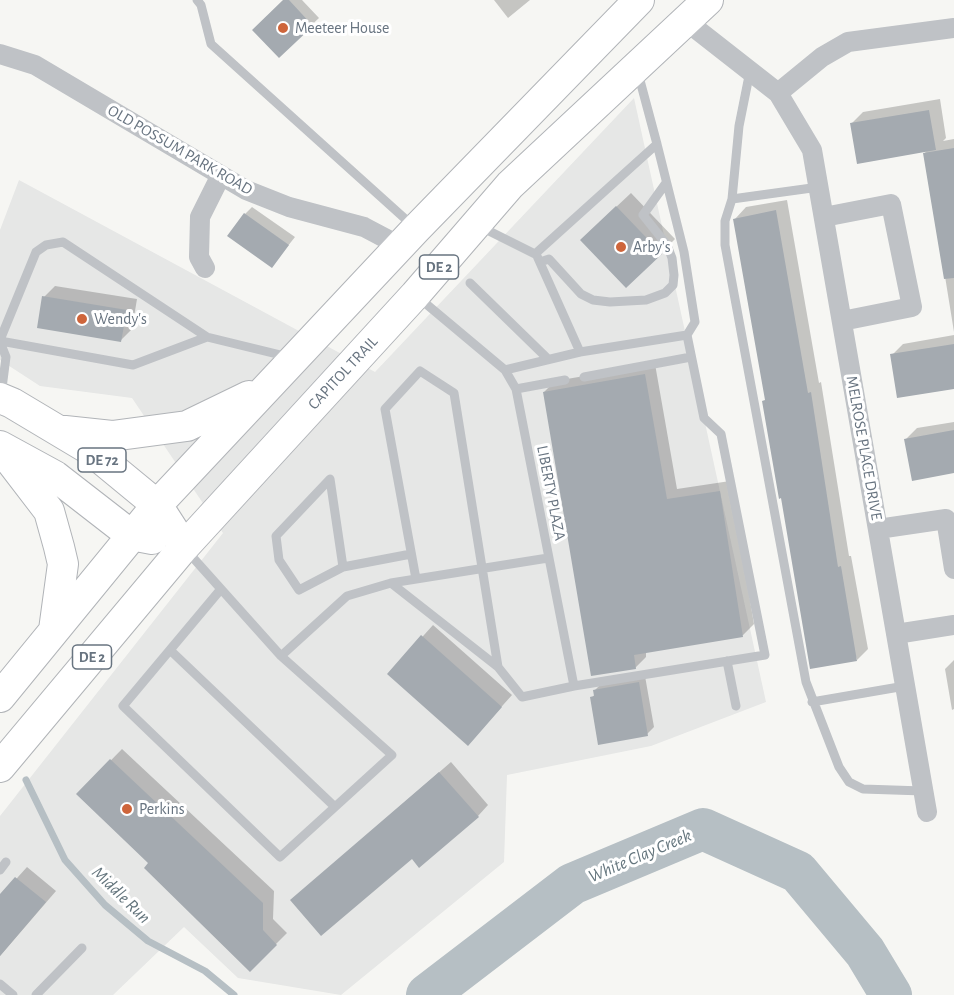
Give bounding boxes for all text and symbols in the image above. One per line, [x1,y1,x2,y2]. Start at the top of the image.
place label: Meeteer House [295,18,389,38]
marker: Meeteer House [276,21,290,35]
street label: OLD POSSUM PARK ROAD [104,101,256,199]
place label: Arby's [633,237,671,257]
marker: Arby's [614,240,628,254]
road number: DE 2 [420,255,458,279]
place label: Wendy's [94,309,147,329]
marker: Wendy's [75,312,89,326]
street label: CAPITOL TRAIL [304,332,382,414]
street label: MELROSE PLACE DRIVE [842,374,886,522]
street label: LIBERTY PLAZA [532,444,570,542]
road number: DE 72 [78,448,126,472]
road number: DE 2 [72,645,112,669]
place label: Perkins [139,799,185,819]
marker: Perkins [120,802,134,816]
water label: White Clay Creek [585,825,695,887]
water label: Middle Run [87,862,155,928]

